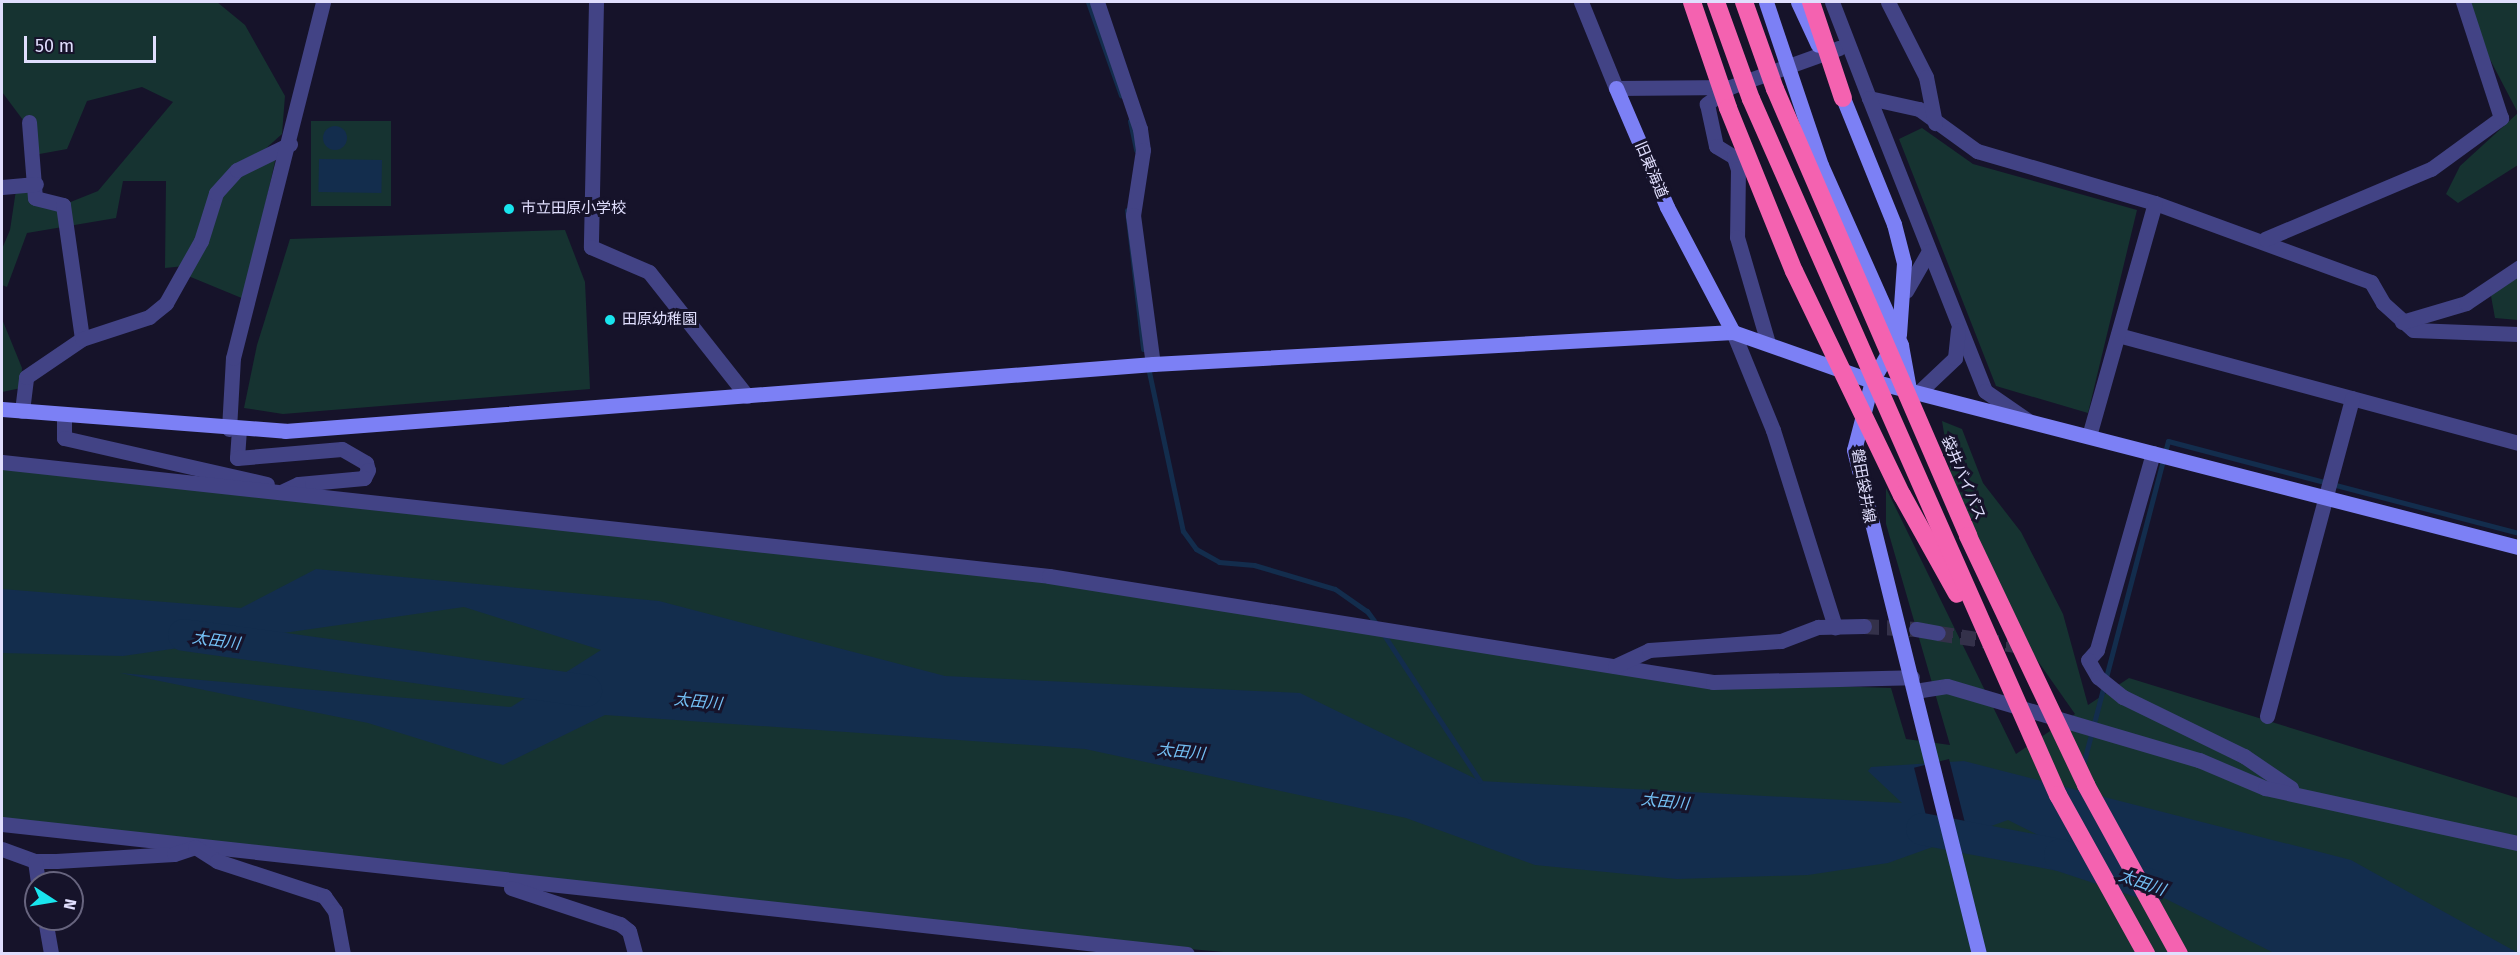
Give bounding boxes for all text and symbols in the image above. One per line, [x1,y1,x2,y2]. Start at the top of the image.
scale bar [27,24,159,62]
text: 50 m [35,35,74,57]
street label: 旧東海道 [1631,139,1671,201]
place label: 市立田原小学校 [521,200,626,218]
marker: 市立田原小学校 [502,202,516,216]
place label: 田原幼稚園 [622,311,697,329]
marker: 田原幼稚園 [603,313,617,327]
street label: 袋井バイパス [1937,433,1989,523]
street label: 磐田袋井線 [1848,448,1878,524]
water label: 太田川 [191,628,241,654]
water label: 太田川 [673,690,723,714]
water label: 太田川 [1156,740,1206,764]
water label: 太田川 [1640,790,1690,814]
water label: 太田川 [2116,866,2168,900]
north arrow [24,871,84,931]
text: N [60,897,81,912]

